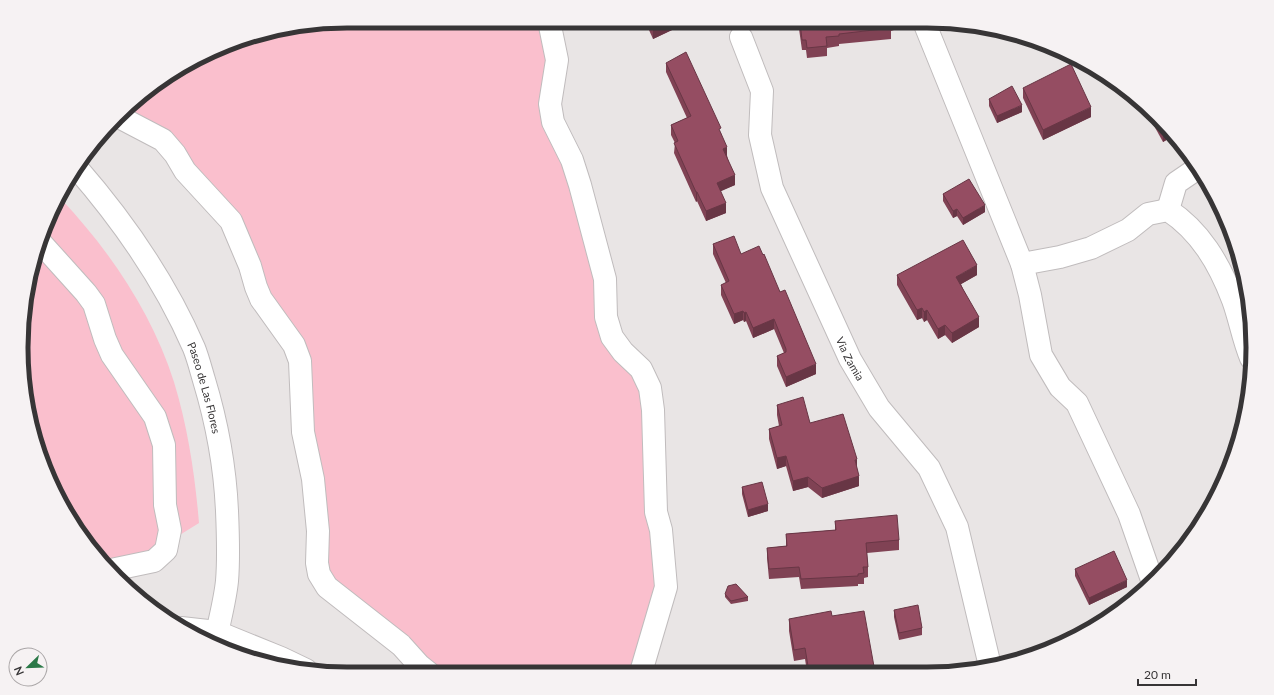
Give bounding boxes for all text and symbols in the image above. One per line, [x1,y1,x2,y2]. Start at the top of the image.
street label: Via Zamia [834,334,868,383]
street label: Paseo de Las Flores [186,340,224,435]
north arrow [8,647,48,687]
scale bar [1138,661,1196,687]
text: N [11,665,26,678]
text: 20 m [1144,667,1171,682]

